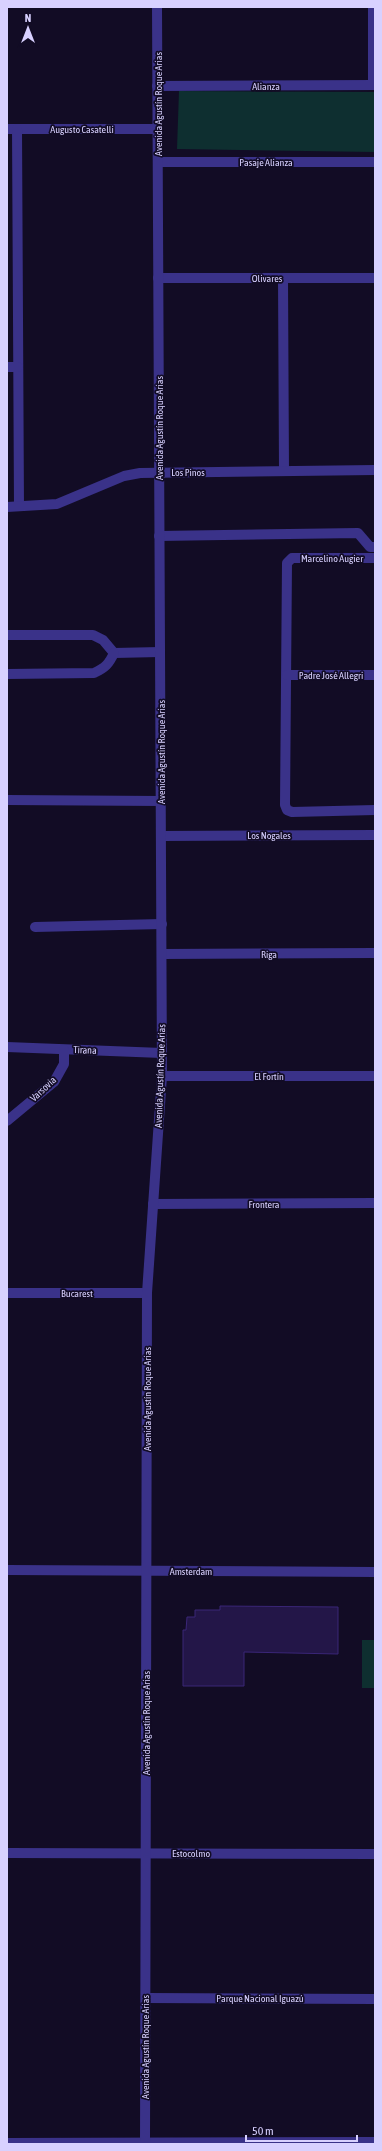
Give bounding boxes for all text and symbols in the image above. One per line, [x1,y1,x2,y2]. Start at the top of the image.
north arrow [8,8,48,48]
text: N [25,12,31,24]
street label: Avenida Agustín Roque Arias [153,52,164,156]
street label: Alianza [252,81,280,92]
street label: Augusto Casatelli [50,124,114,135]
street label: Pasaje Alianza [239,157,293,168]
street label: Olivares [252,273,283,284]
street label: Avenida Agustín Roque Arias [154,376,165,480]
street label: Los Pinos [171,467,205,478]
street label: Marcelino Augier [301,553,364,564]
street label: Padre José Allegri [299,670,363,681]
street label: Avenida Agustín Roque Arias [156,700,167,804]
street label: Los Nogales [247,830,291,841]
street label: Riga [261,949,277,960]
street label: Avenida Agustín Roque Arias [153,1023,167,1128]
street label: Tirana [73,1044,97,1056]
street label: El Fortín [254,1071,284,1082]
street label: Varsovia [28,1074,58,1104]
street label: Frontera [248,1199,280,1210]
street label: Bucarest [61,1288,93,1299]
street label: Avenida Agustín Roque Arias [142,1347,153,1451]
street label: Amsterdam [170,1566,212,1577]
street label: Avenida Agustín Roque Arias [141,1671,152,1775]
street label: Estocolmo [172,1848,210,1859]
street label: Parque Nacional Iguazú [216,1993,304,2004]
street label: Avenida Agustín Roque Arias [140,1995,151,2099]
scale bar [246,2117,357,2143]
text: 50 m [252,2124,274,2138]

